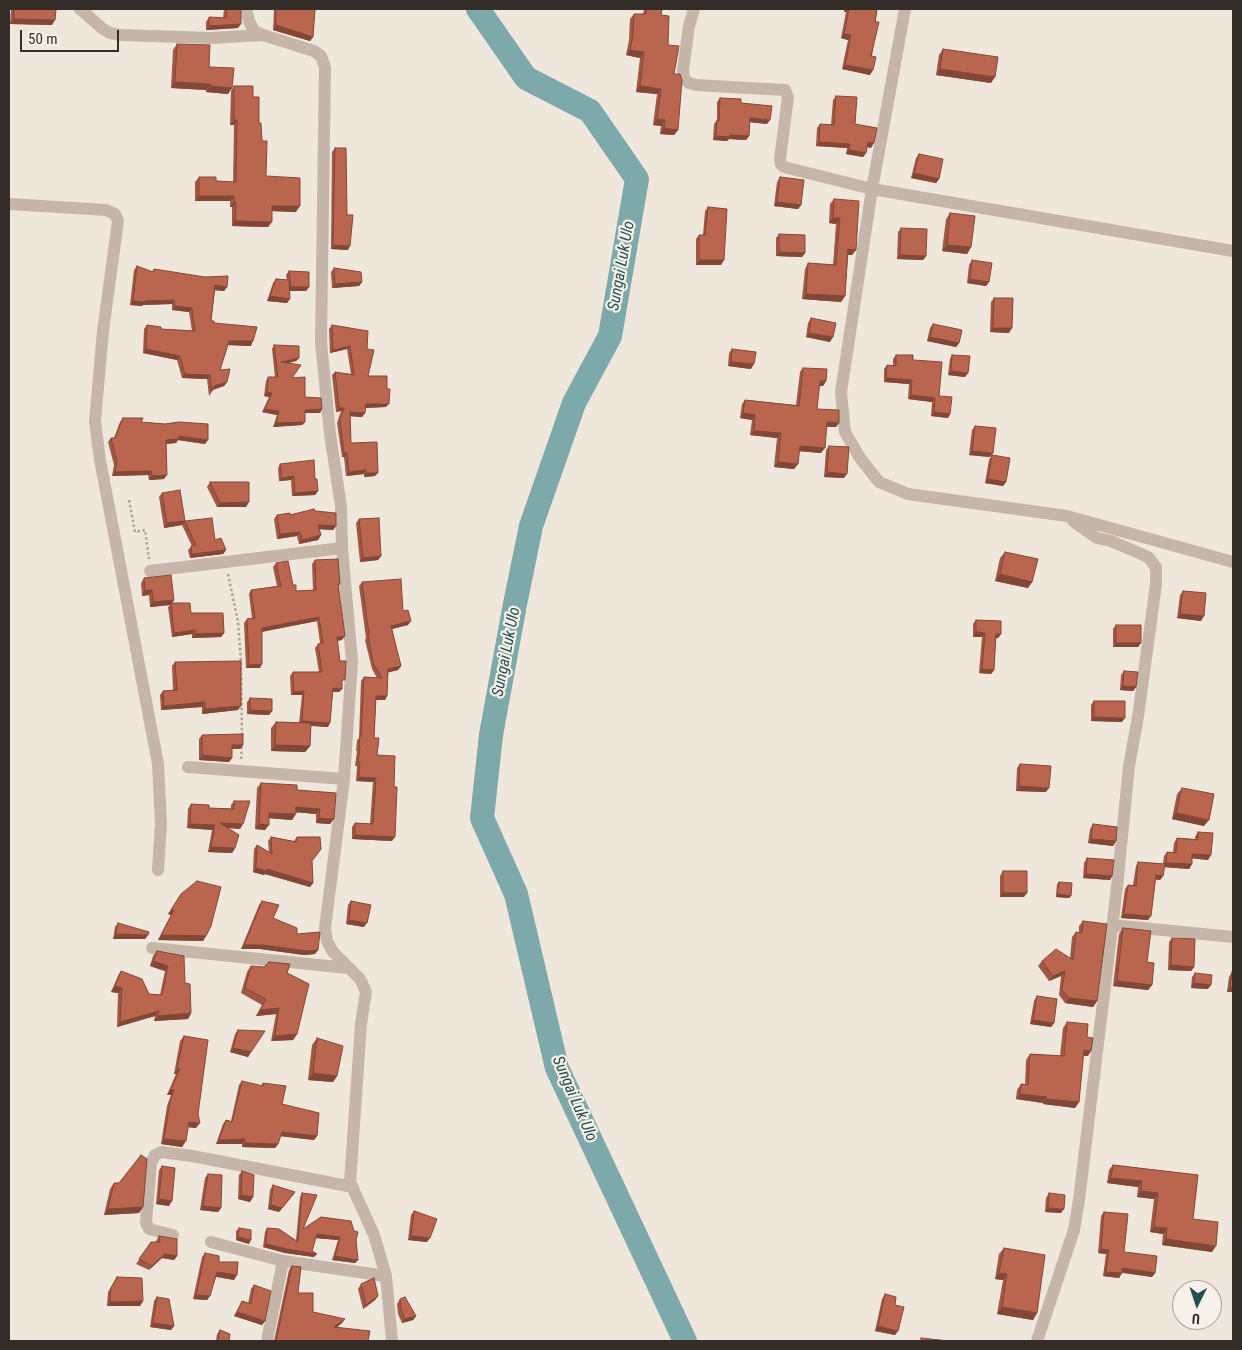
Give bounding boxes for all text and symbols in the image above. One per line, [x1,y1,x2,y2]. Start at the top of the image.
scale bar [22,20,121,52]
text: 50 m [28,30,58,48]
water label: Sungai Luk Ulo [605,220,639,312]
water label: Sungai Luk Ulo [489,606,525,698]
water label: Sungai Luk Ulo [547,1054,601,1144]
north arrow [1172,1280,1222,1330]
text: U [1191,1311,1201,1327]

